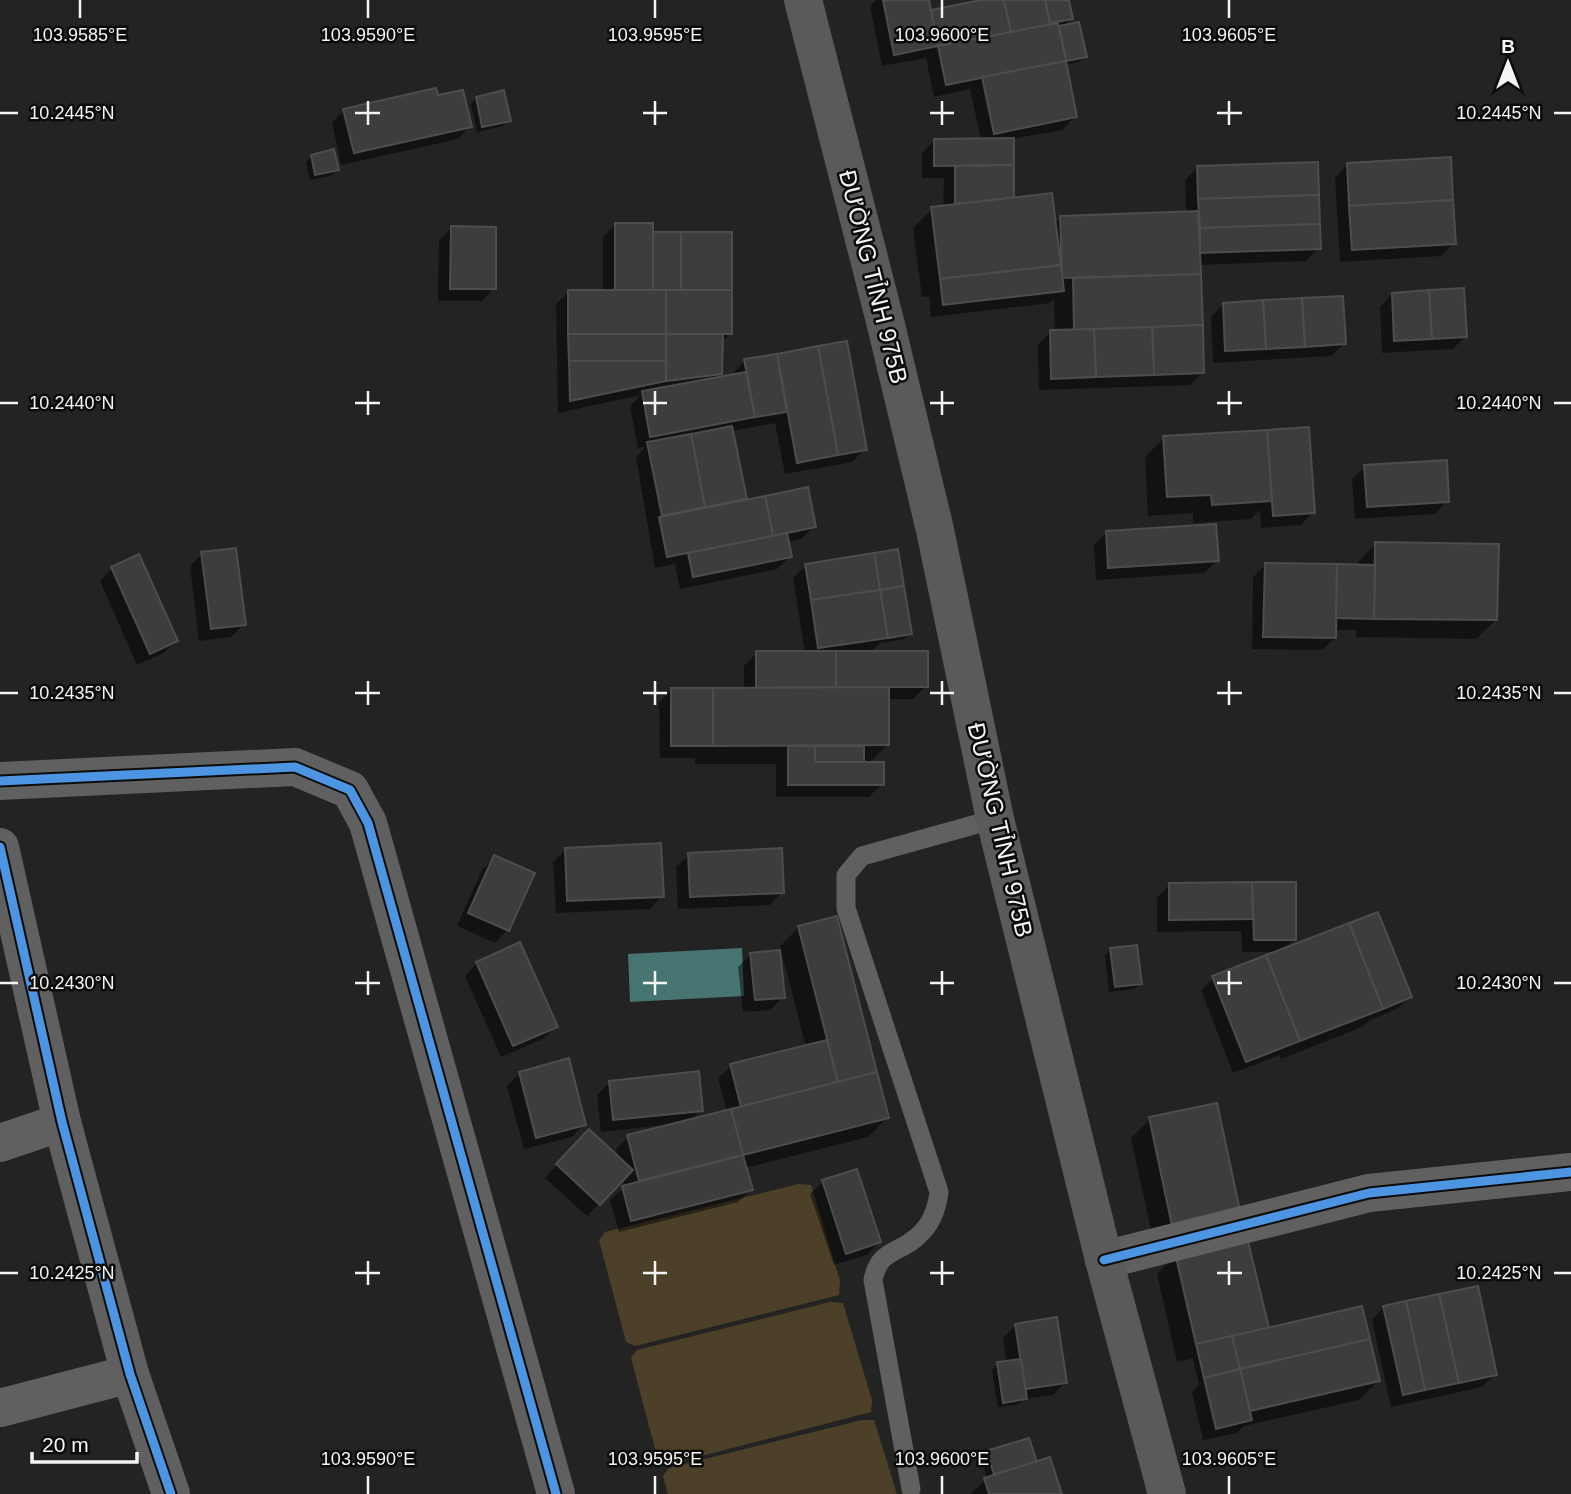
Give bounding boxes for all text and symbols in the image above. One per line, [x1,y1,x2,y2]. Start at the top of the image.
text: 103.9585°E [33,25,127,45]
text: 103.9590°E [321,25,415,45]
text: 103.9595°E [608,25,702,45]
text: 103.9600°E [895,25,989,45]
text: 103.9605°E [1182,25,1276,45]
north arrow [1473,28,1543,98]
text: B [1501,36,1515,57]
text: 10.2445°N [29,103,115,123]
text: 10.2445°N [1456,103,1542,123]
street label: ĐƯỜNG TỈNH 975B [834,167,914,387]
text: 10.2440°N [29,393,115,413]
text: 10.2440°N [1456,393,1542,413]
text: 10.2435°N [29,683,115,703]
text: 10.2435°N [1456,683,1542,703]
street label: ĐƯỜNG TỈNH 975B [963,720,1039,940]
text: 10.2430°N [29,973,115,993]
text: 10.2430°N [1456,973,1542,993]
text: 10.2425°N [29,1263,115,1283]
text: 10.2425°N [1456,1263,1542,1283]
scale bar [32,1420,136,1464]
text: 20 m [42,1433,89,1456]
text: 103.9590°E [321,1449,415,1469]
text: 103.9595°E [608,1449,702,1469]
text: 103.9600°E [895,1449,989,1469]
text: 103.9605°E [1182,1449,1276,1469]

